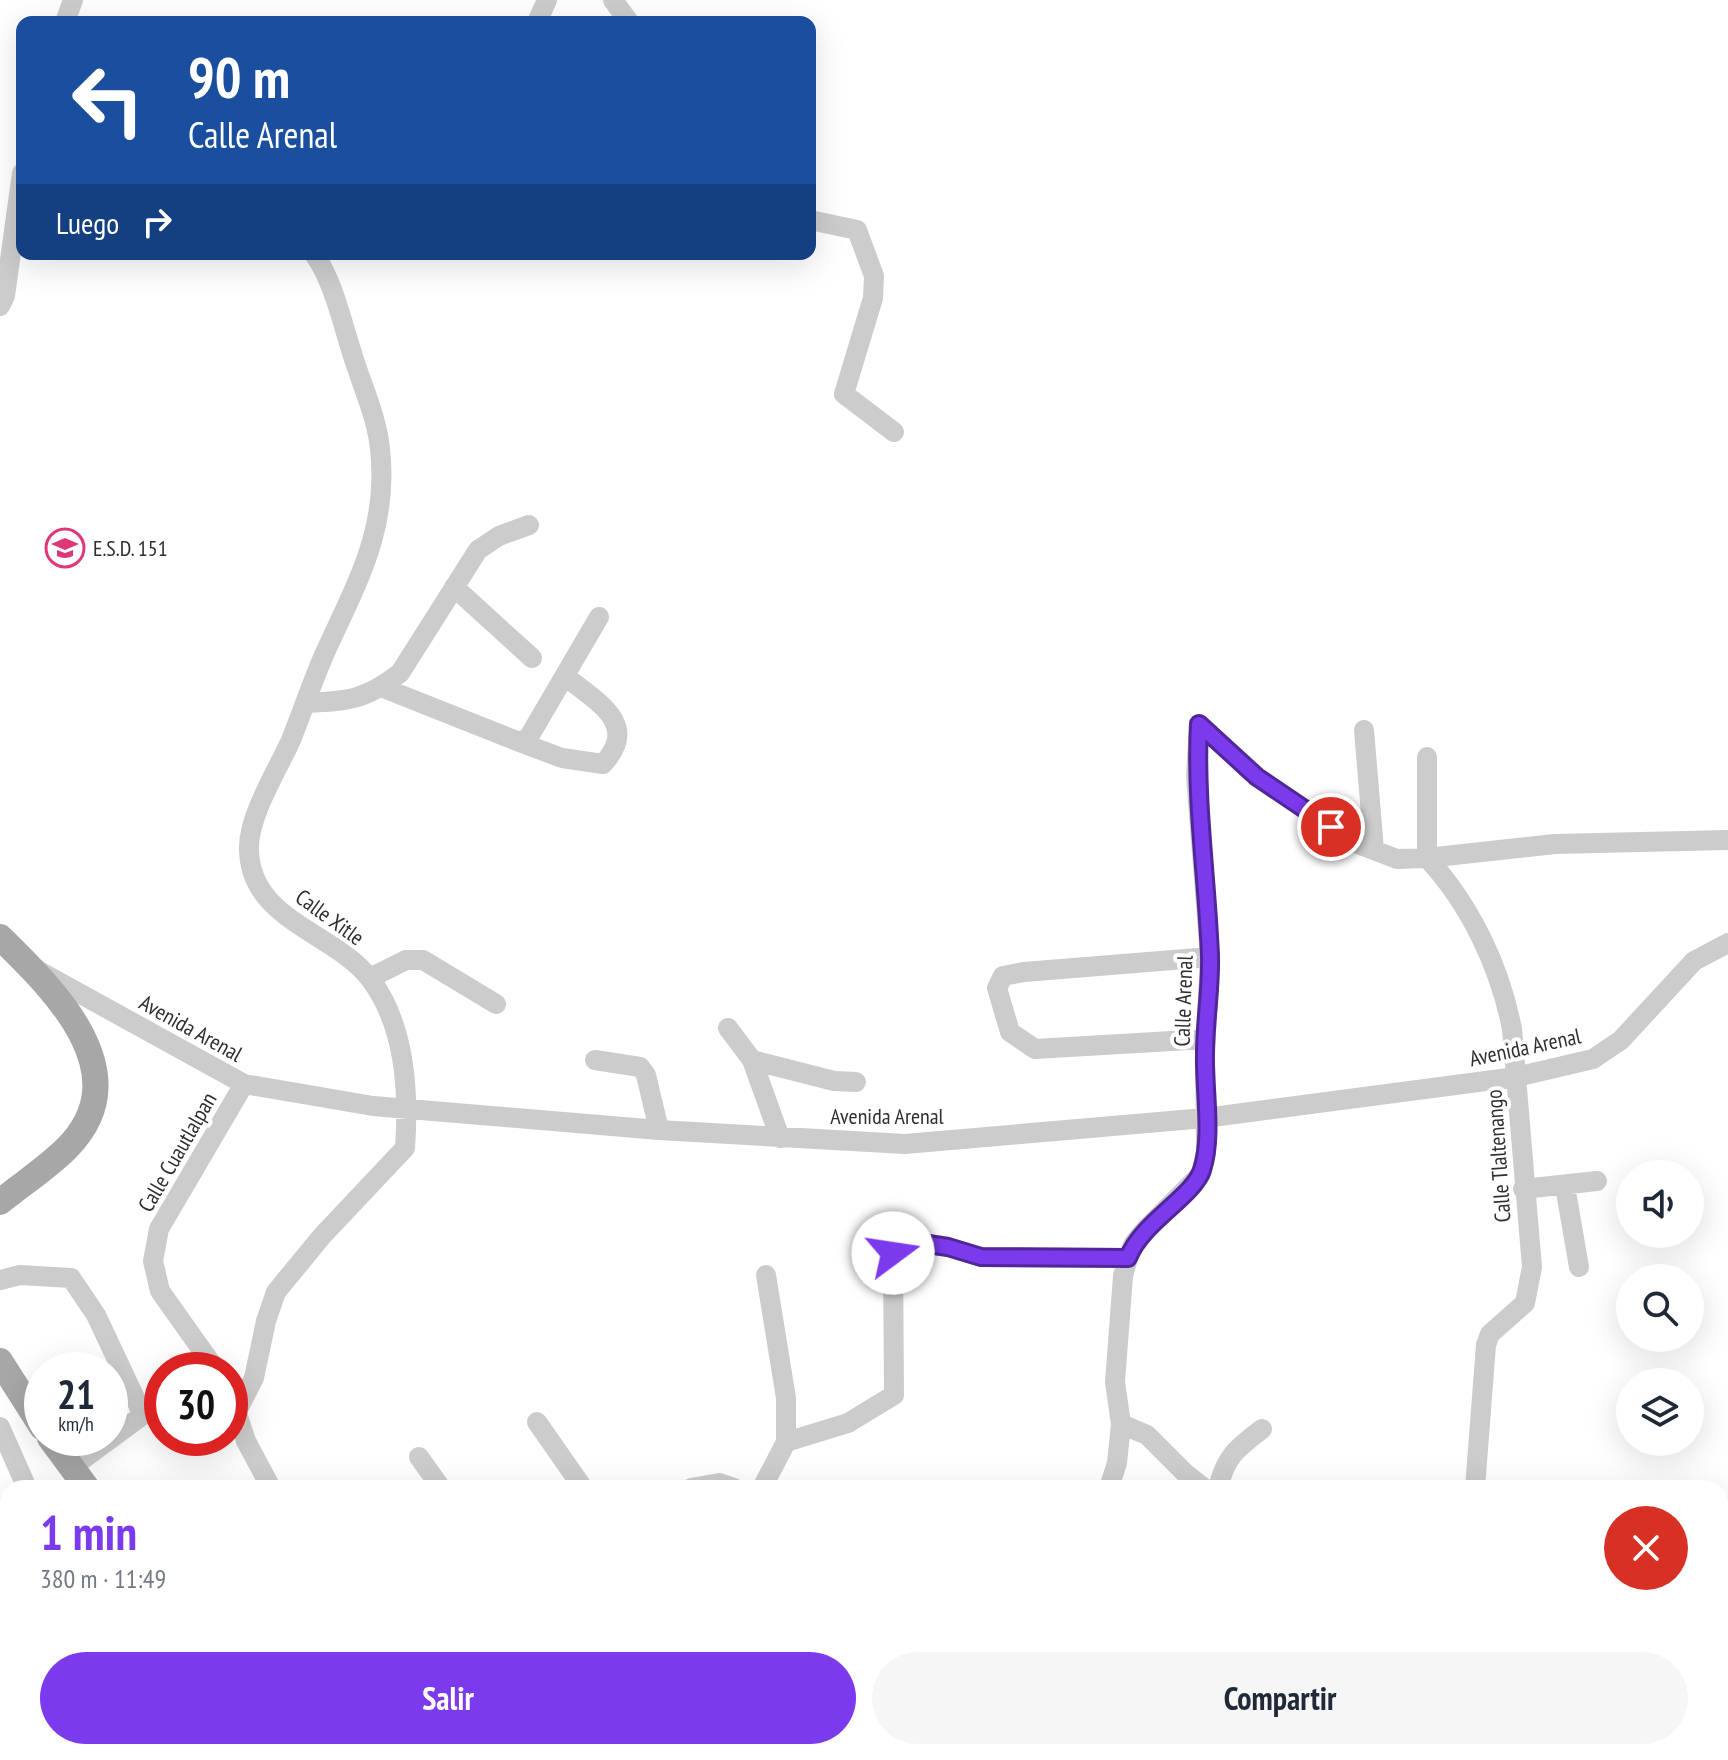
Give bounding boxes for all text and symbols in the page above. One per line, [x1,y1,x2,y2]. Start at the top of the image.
text: 90 m [188,41,290,113]
icon: left [56,48,160,152]
text: Calle Arenal [188,111,337,158]
icon: right [135,200,179,244]
text: Luego [56,203,119,242]
school or university icon: E.S.D. 151 [44,527,86,569]
place label: E.S.D. 151 [93,534,168,562]
pin [1297,793,1365,861]
icon: arrive [1309,805,1353,849]
street label: Calle Xitle [290,883,370,951]
street label: Calle Arenal [1167,954,1199,1047]
street label: Avenida Arenal [135,988,248,1068]
street label: Avenida Arenal [1467,1021,1584,1072]
street label: Calle Cuautlalpan [132,1087,222,1217]
street label: Calle Tlaltenango [1479,1089,1517,1223]
street label: Avenida Arenal [830,1102,945,1130]
map controls [1616,1160,1704,1456]
button: sound [1616,1160,1704,1248]
position arrow [851,1211,935,1295]
button: search [1616,1264,1704,1352]
speed limit sign: 30 [144,1352,248,1456]
text: 21 [57,1368,95,1420]
button: layers [1616,1368,1704,1456]
text: km/h [58,1411,94,1437]
text: 1 min [40,1501,137,1563]
button: close [1604,1506,1688,1590]
text: 380 m · 11:49 [40,1562,166,1595]
button: Salir [40,1652,856,1744]
button: Compartir [872,1652,1688,1744]

